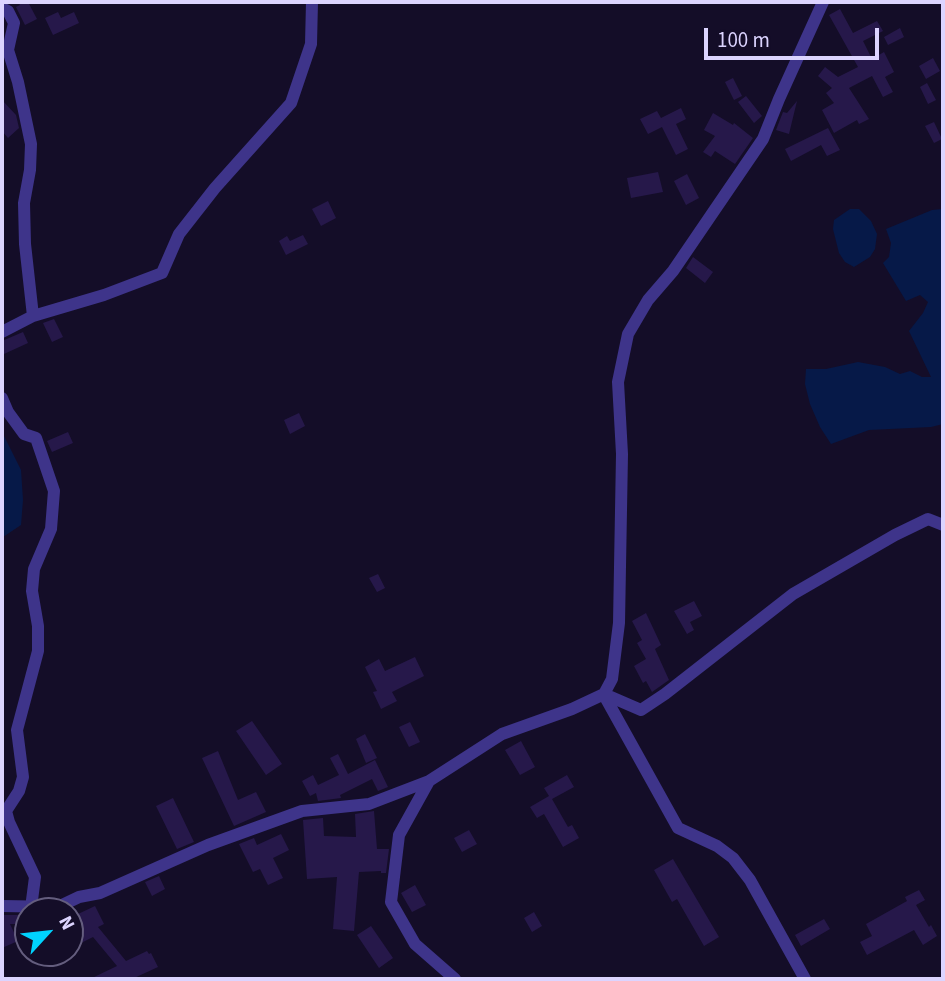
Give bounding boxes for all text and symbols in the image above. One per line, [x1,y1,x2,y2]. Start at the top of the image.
scale bar [707,14,882,58]
text: 100 m [717,25,770,55]
north arrow [14,897,84,967]
text: N [51,911,81,935]

